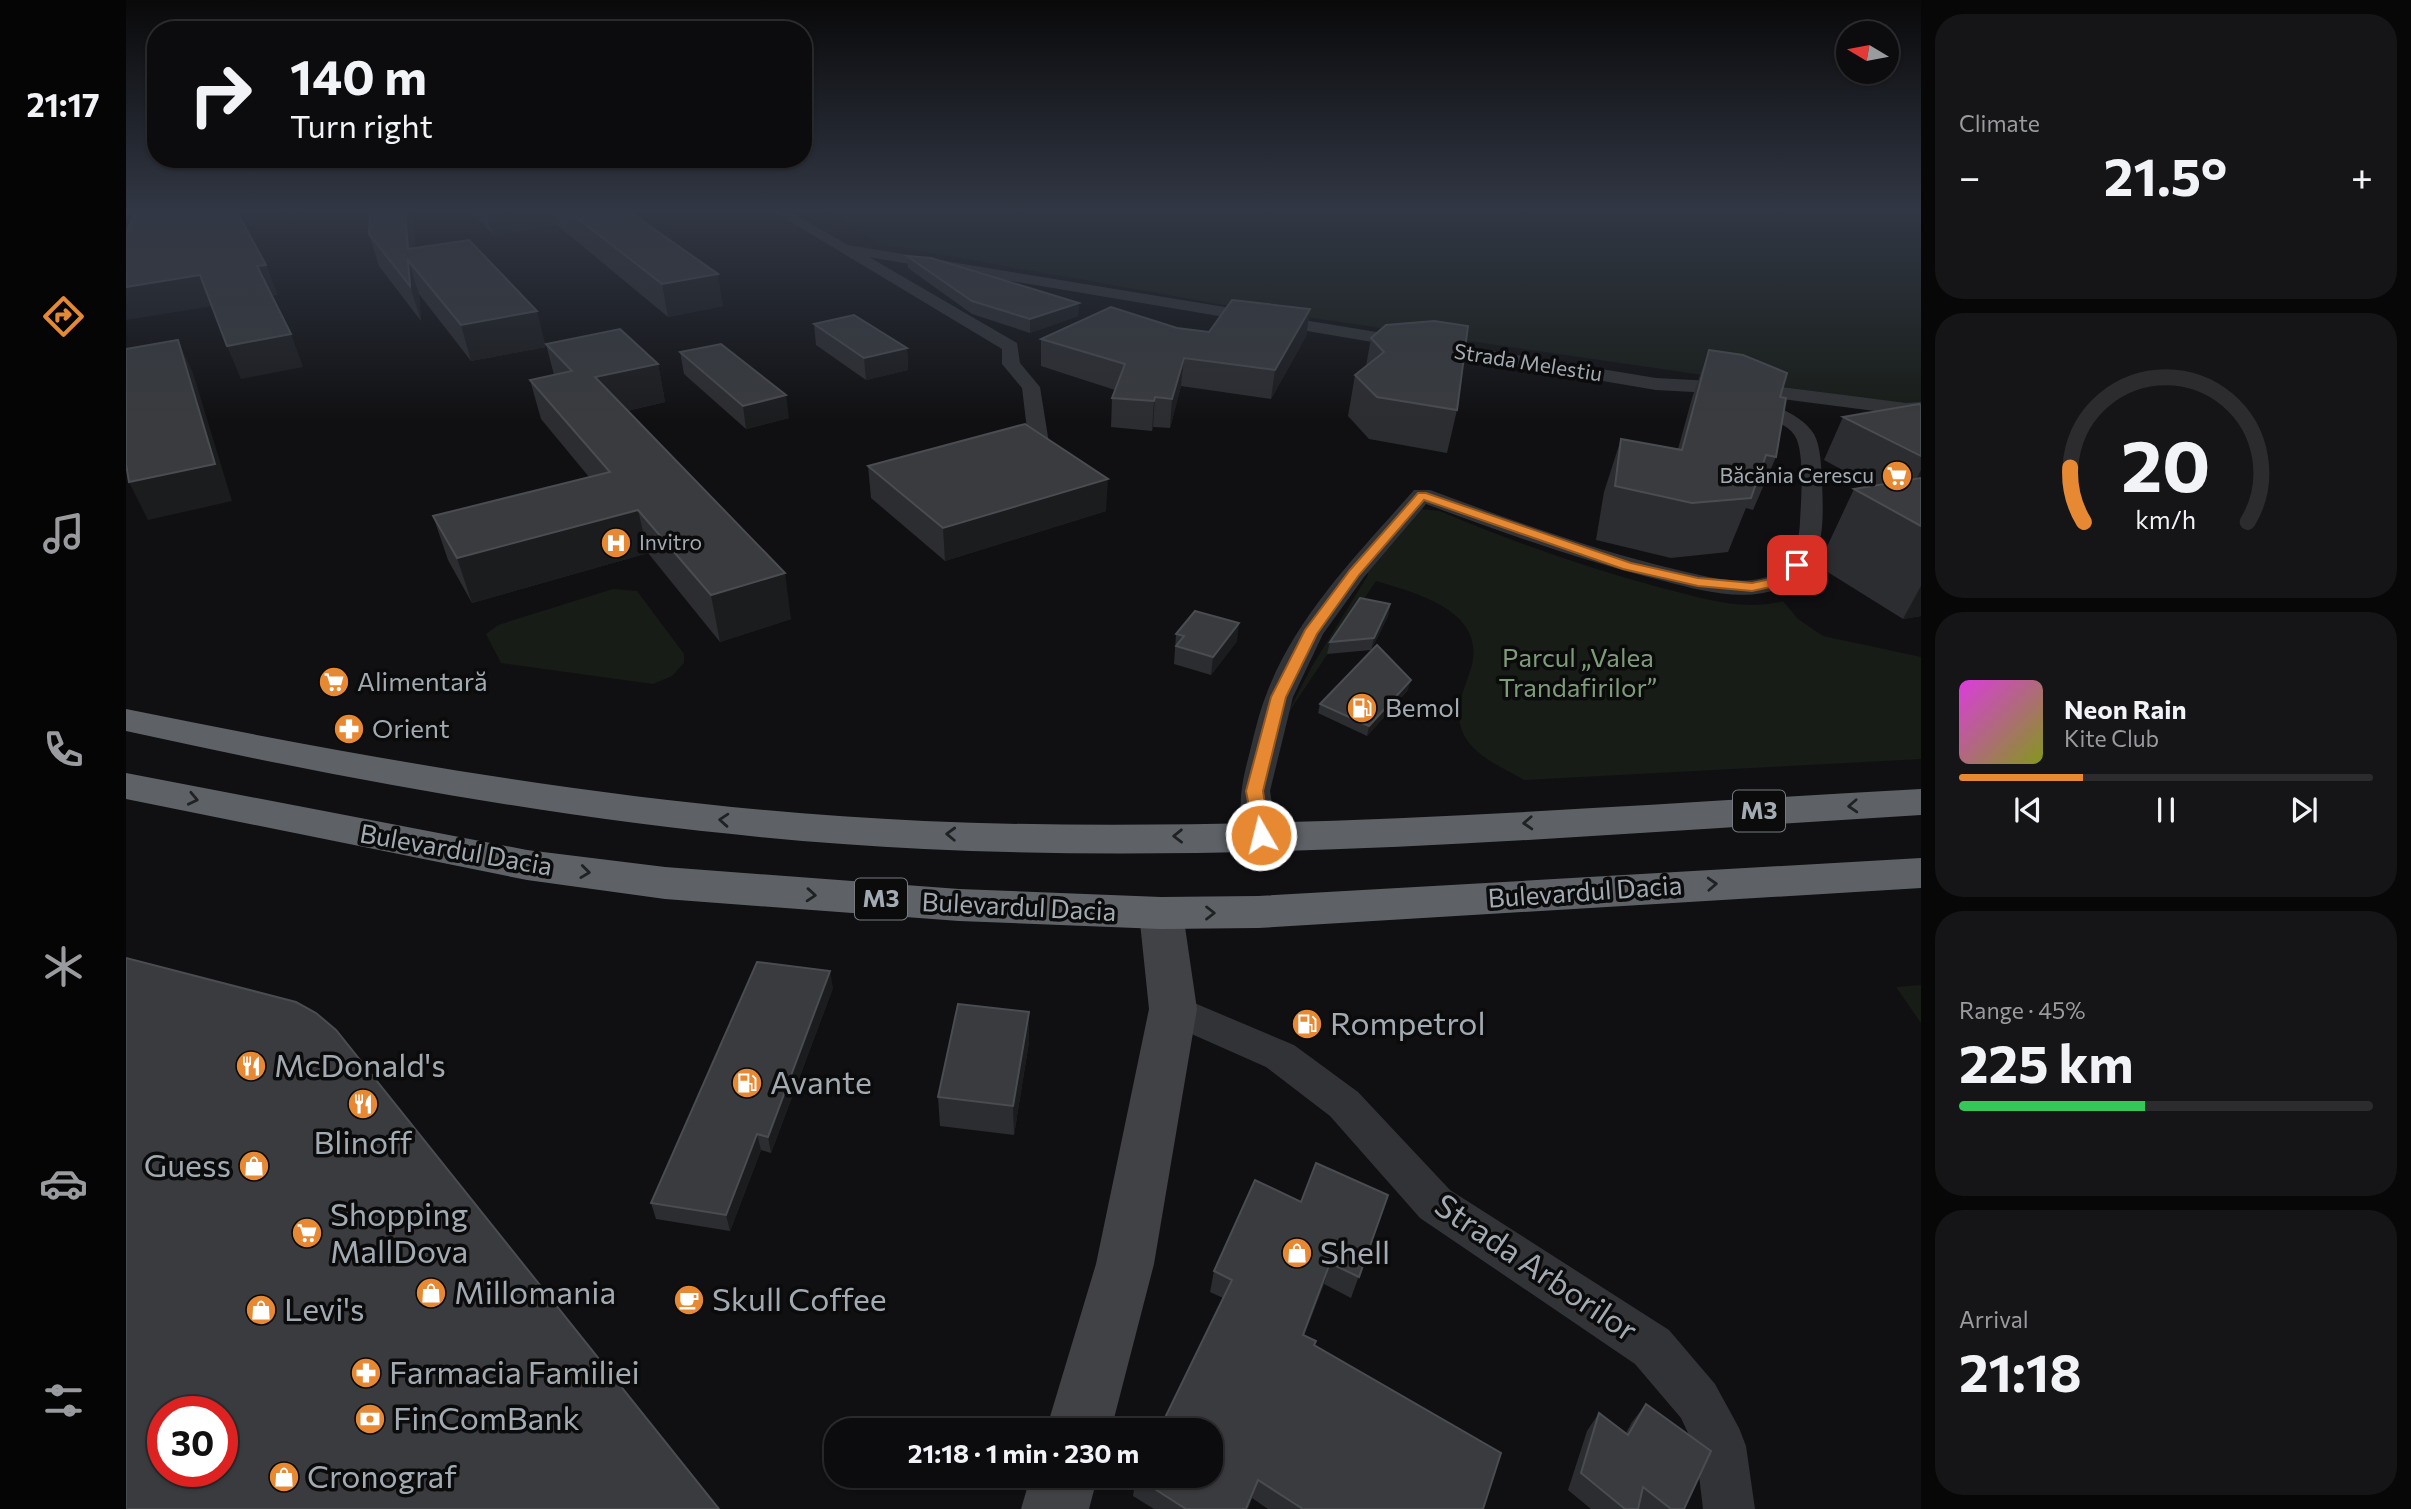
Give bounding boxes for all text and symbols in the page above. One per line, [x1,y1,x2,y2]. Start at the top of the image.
north arrow [1836,21,1899,84]
map controls [1836,21,1899,84]
text: 140 m [290,45,427,105]
icon: right [175,49,266,140]
text: 21:17 [26,84,100,124]
text: Turn right [290,105,433,145]
text: Climate [1959,109,2040,137]
text: 21.5° [2104,143,2227,207]
text: − [1959,152,1981,199]
text: + [2351,152,2373,199]
icon: directions [39,292,88,341]
street label: Strada Melestiu [1452,337,1604,386]
text: 20 [2121,418,2211,507]
supermarket icon: Băcănia Cerescu [1880,459,1914,493]
place label: Băcănia Cerescu [1720,462,1874,487]
text: km/h [2136,503,2196,533]
icon: music [39,509,88,558]
hospital icon: Invitro [599,526,633,560]
place label: Invitro [639,529,702,554]
pin [1767,535,1827,595]
icon: arrive [1778,546,1816,584]
park label: Parcul „Valea Trandafirilor” [1499,641,1657,702]
supermarket icon: Alimentară [317,665,351,699]
place label: Alimentară [357,665,487,696]
fuel station icon: Bemol [1345,691,1379,725]
place label: Bemol [1385,691,1460,722]
text: Neon Rain [2064,693,2187,724]
pharmacy icon: Orient [332,712,366,746]
place label: Orient [372,712,450,743]
text: Kite Club [2064,724,2159,752]
icon: phone [39,725,88,774]
road number: M3 [1733,790,1785,832]
one-way arrow [187,791,199,806]
icon: previous [2009,791,2047,829]
icon: pause [2147,791,2185,829]
icon: next [2285,791,2323,829]
position arrow [1224,798,1298,872]
one-way arrow [1847,798,1858,813]
one-way arrow [718,813,729,828]
one-way arrow [1522,815,1533,830]
street label: Bulevardul Dacia [358,816,555,881]
one-way arrow [945,826,956,841]
one-way arrow [1173,828,1183,844]
one-way arrow [579,865,591,880]
street label: Bulevardul Dacia [1487,868,1683,913]
one-way arrow [1707,877,1718,892]
road number: M3 [855,878,907,919]
street label: Bulevardul Dacia [921,885,1117,926]
one-way arrow [806,887,817,902]
one-way arrow [1205,905,1216,920]
icon: climate [39,942,88,991]
text: Range · 45% [1959,996,2085,1024]
place label: Rompetrol [1330,1002,1486,1042]
fuel station icon: Rompetrol [1290,1007,1324,1041]
text: 225 km [1959,1030,2134,1094]
place label: McDonald's [274,1044,446,1084]
restaurant icon: McDonald's [234,1049,268,1083]
place label: Avante [770,1061,872,1101]
fuel station icon: Avante [730,1066,764,1100]
restaurant icon: Blinoff [346,1087,380,1121]
place label: Blinoff [314,1121,413,1161]
place label: Guess [144,1144,231,1184]
shop icon: Guess [237,1149,271,1183]
icon: car [39,1159,88,1208]
street label: Strada Arborilor [1428,1184,1646,1349]
place label: Shopping MallDova [330,1193,468,1270]
supermarket icon: Shopping MallDova [290,1216,324,1250]
place label: Shell [1320,1231,1390,1271]
shop icon: Shell [1280,1236,1314,1270]
place label: Millomania [454,1271,616,1311]
shop icon: Millomania [414,1276,448,1310]
place label: Skull Coffee [712,1278,887,1318]
cafe icon: Skull Coffee [672,1283,706,1317]
place label: Levi's [284,1288,364,1328]
shop icon: Levi's [244,1293,278,1327]
text: Arrival [1959,1305,2029,1333]
text: 21:18 [1959,1339,2082,1403]
place label: Farmacia Familiei [389,1351,640,1391]
pharmacy icon: Farmacia Familiei [349,1356,383,1390]
icon: filters [39,1376,88,1425]
speed limit sign: 30 [147,1396,238,1487]
place label: FinComBank [393,1397,580,1437]
bank icon: FinComBank [353,1402,387,1436]
text: 21:18 · 1 min · 230 m [908,1437,1139,1468]
place label: Cronograf [307,1455,457,1495]
shop icon: Cronograf [267,1460,301,1494]

